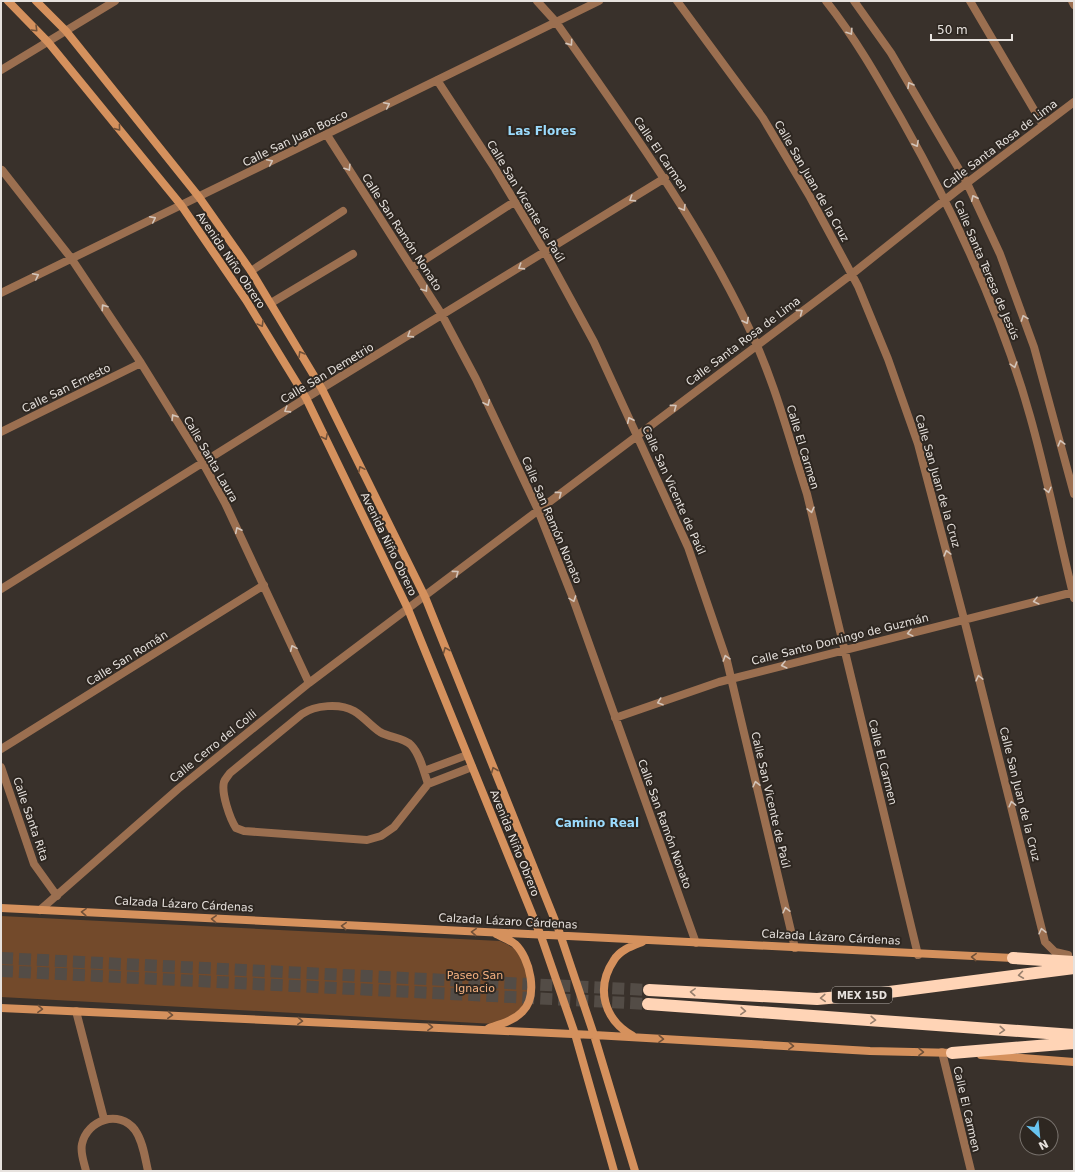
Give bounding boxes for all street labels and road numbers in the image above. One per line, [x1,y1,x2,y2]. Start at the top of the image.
street label: Calle Santa Rosa de Lima [941,97,1060,192]
street label: Calle San Juan Bosco [241,107,350,170]
street label: Calle El Carmen [631,114,690,194]
street label: Calle San Juan de la Cruz [771,118,852,244]
street label: Calle San Vicente de Paúl [484,138,567,265]
street label: Calle San Ramón Nonato [359,171,444,293]
street label: Calle Santa Teresa de Jesús [951,198,1022,342]
street label: Avenida Niño Obrero [193,210,268,311]
street label: Calle Santa Rosa de Lima [684,294,803,389]
street label: Calle San Demetrio [278,340,376,406]
street label: Calle San Ernesto [20,361,113,416]
street label: Calle El Carmen [784,403,822,491]
street label: Calle San Juan de la Cruz [912,413,963,549]
street label: Calle Santa Laura [181,414,240,505]
street label: Calle San Vicente de Paúl [639,424,708,557]
street label: Calle San Ramón Nonato [519,455,584,586]
street label: Avenida Niño Obrero [358,490,419,598]
street label: Calle Santo Domingo de Guzmán [750,611,930,668]
street label: Calle San Román [84,628,170,689]
street label: Calle Cerro del Colli [167,707,259,785]
street label: Calle El Carmen [866,718,899,806]
street label: Calle San Juan de la Cruz [997,726,1043,863]
street label: Calle San Vicente de Paúl [748,731,793,870]
street label: Calle San Ramón Nonato [635,758,694,891]
street label: Calle Santa Rita [10,776,51,863]
street label: Avenida Niño Obrero [487,788,542,899]
street label: Calzada Lázaro Cárdenas [114,894,254,915]
street label: Calzada Lázaro Cárdenas [438,911,578,932]
street label: Calzada Lázaro Cárdenas [761,927,901,948]
road number: MEX 15D [832,987,892,1003]
street label: Calle El Carmen [950,1065,983,1153]

